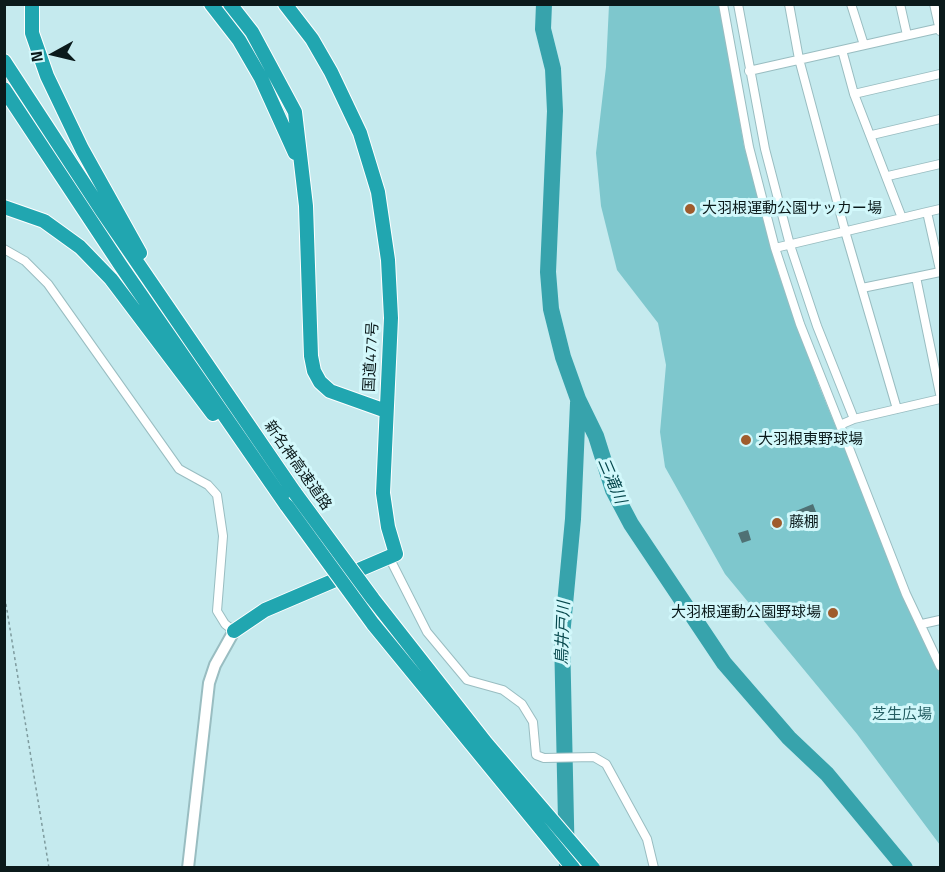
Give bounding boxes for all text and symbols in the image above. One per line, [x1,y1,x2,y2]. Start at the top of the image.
north arrow [24,24,84,84]
text: N [24,49,49,64]
place label: 大羽根運動公園サッカー場 [702,200,882,218]
marker: 大羽根運動公園サッカー場 [683,202,697,216]
street label: 国道477号 [361,321,383,393]
street label: 新名神高速道路 [260,418,334,514]
place label: 大羽根東野球場 [758,431,863,449]
marker: 大羽根東野球場 [739,433,753,447]
water label: 三滝川 [593,455,629,507]
place label: 藤棚 [789,514,819,532]
marker: 藤棚 [770,516,784,530]
water label: 鳥井戸川 [553,601,575,665]
place label: 大羽根運動公園野球場 [671,604,821,622]
marker: 大羽根運動公園野球場 [826,606,840,620]
park label: 芝生広場 [872,706,932,724]

